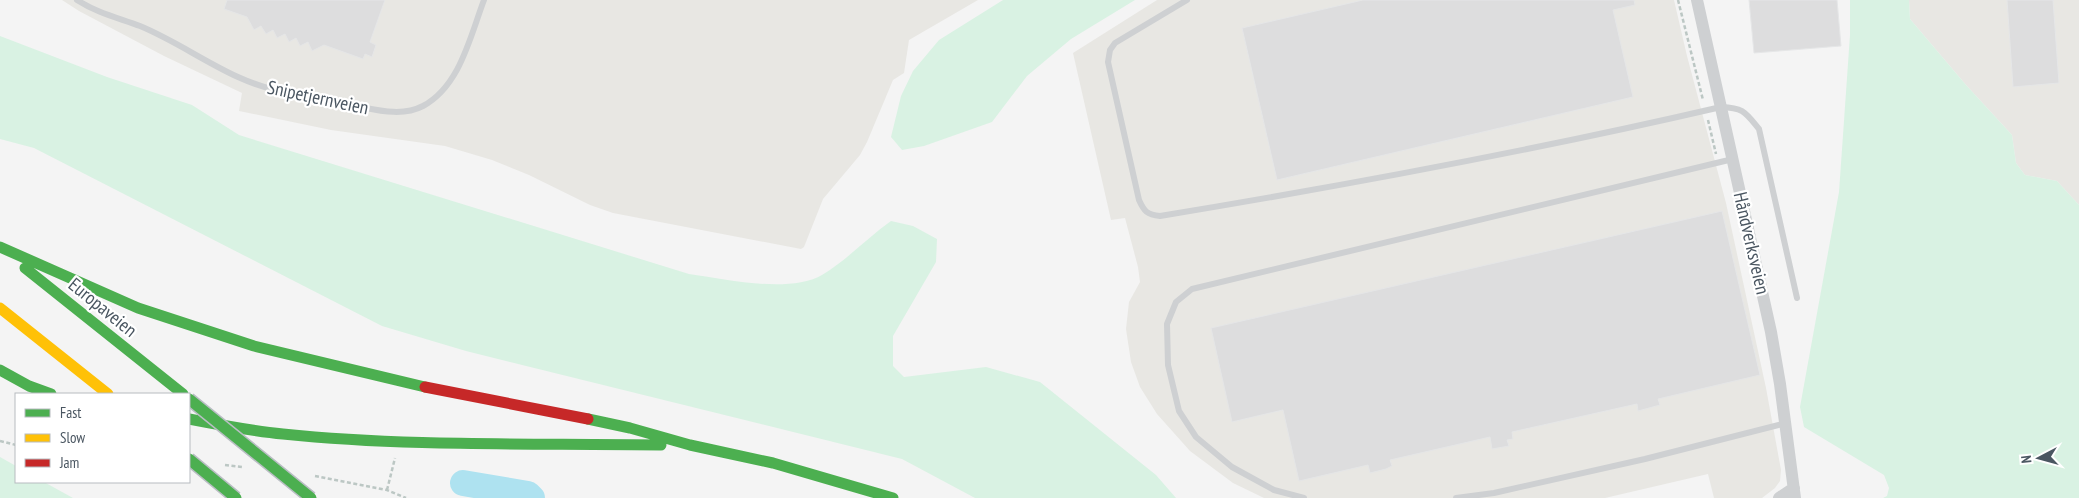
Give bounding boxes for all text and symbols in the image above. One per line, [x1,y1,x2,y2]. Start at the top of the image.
street label: Snipetjernveien [265,75,371,119]
street label: Håndverksveien [1729,190,1775,296]
street label: Europaveien [64,272,142,342]
legend [15,393,190,483]
text: Fast [60,403,81,422]
text: Slow [60,428,85,447]
north arrow [2014,433,2064,483]
text: Jam [59,453,79,472]
text: N [2017,455,2035,464]

